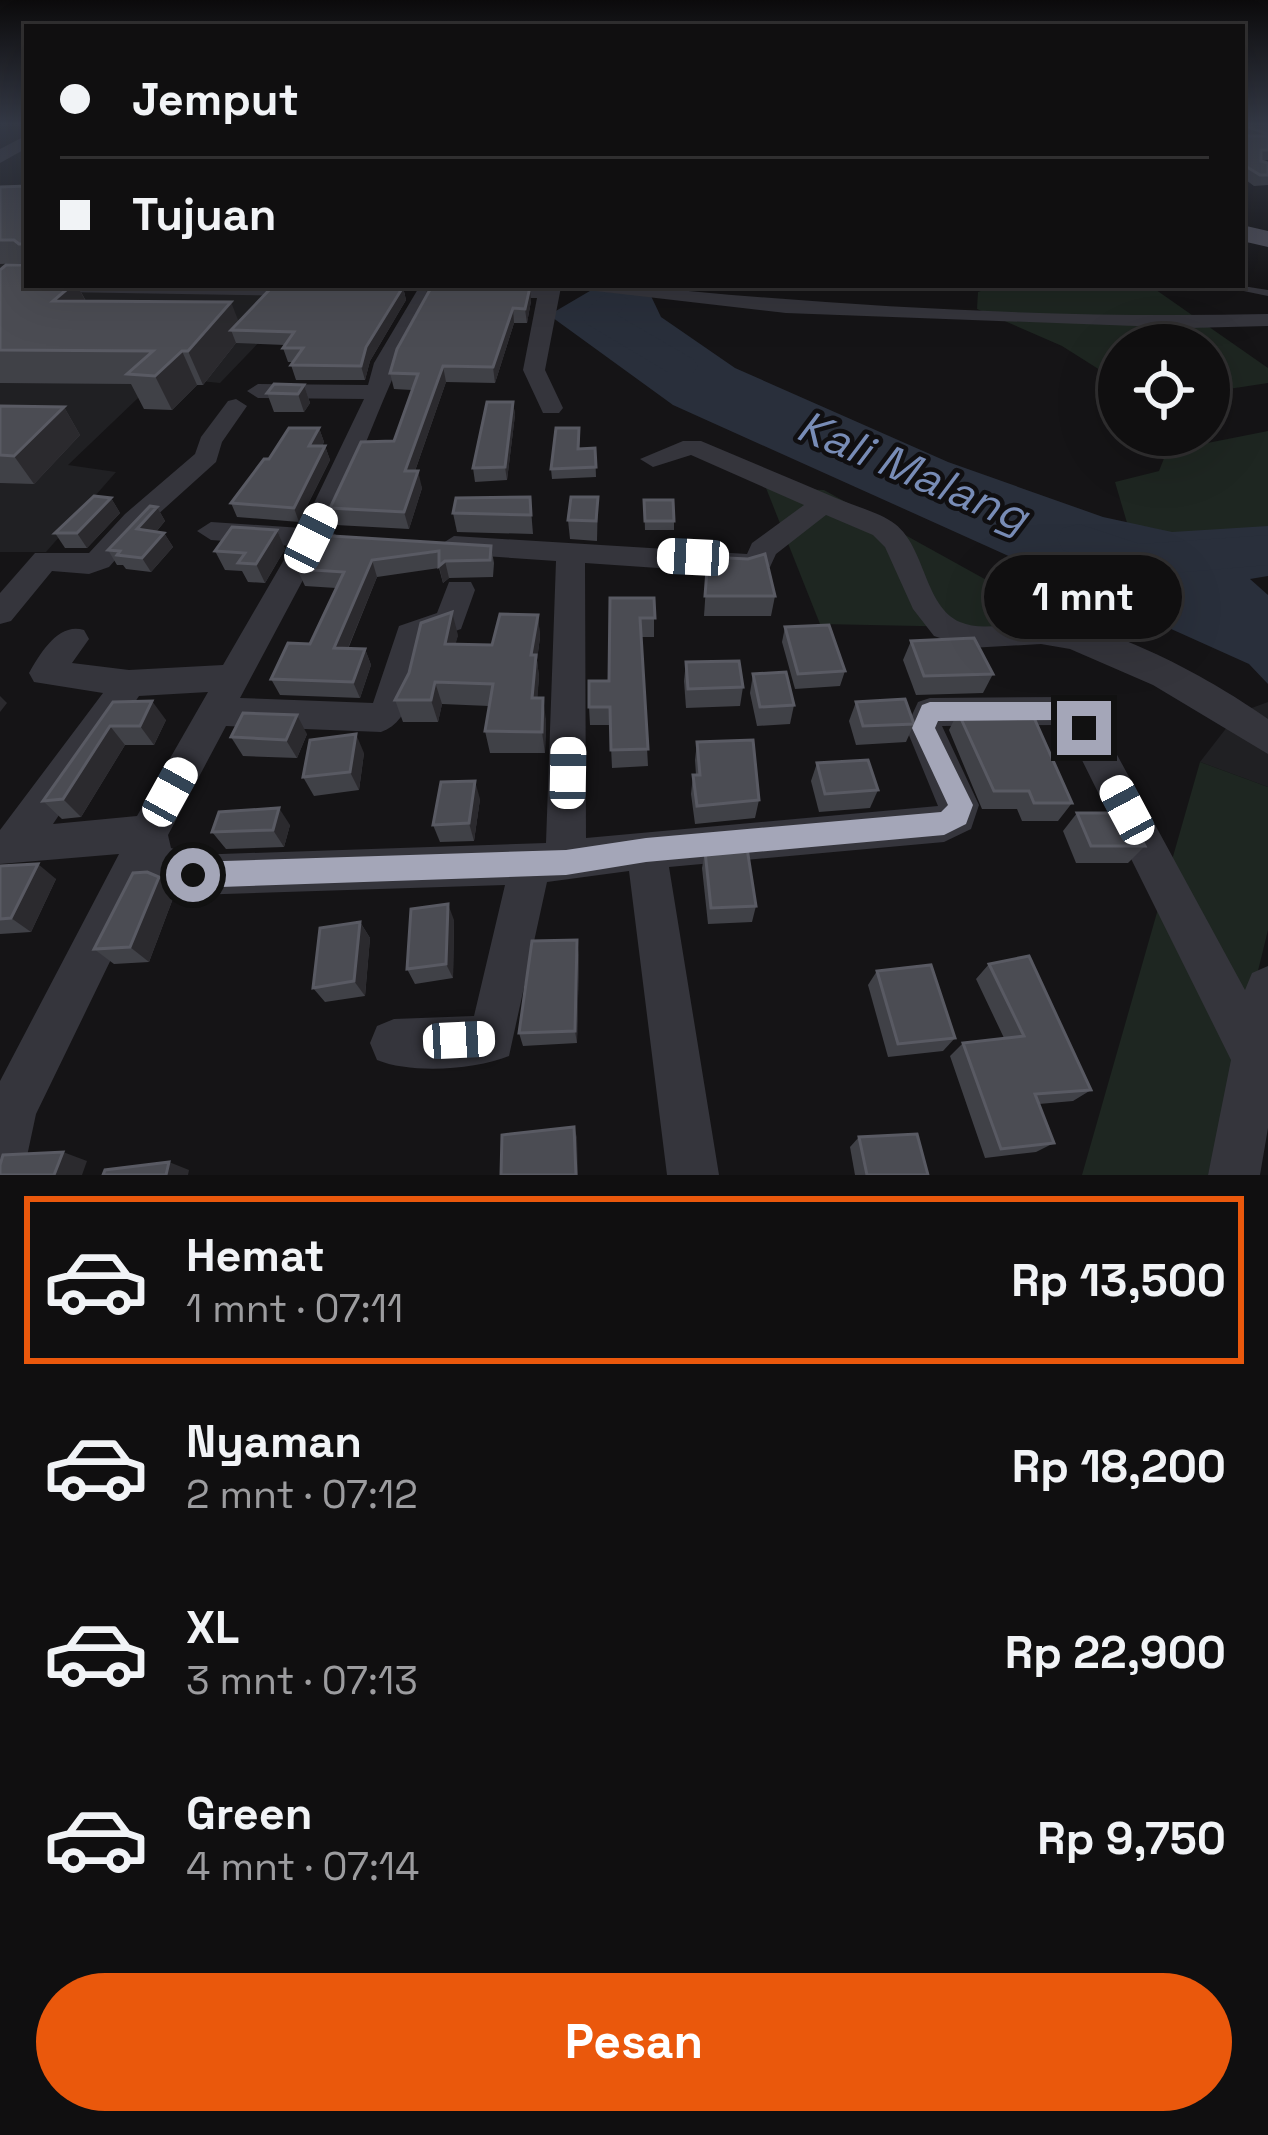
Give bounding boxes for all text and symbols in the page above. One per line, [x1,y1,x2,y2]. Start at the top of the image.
text: Jemput [132,71,299,128]
text: Tujuan [132,186,276,243]
map controls [1098,324,1230,456]
button: locate [1098,324,1230,456]
water label: Kali Malang [789,397,1039,546]
car [279,498,343,578]
car [656,537,730,577]
callout: 1 mnt [985,554,1183,638]
text: 1 mnt [1032,572,1134,621]
route end [1057,701,1111,755]
car [549,737,587,809]
car [137,752,203,832]
car [1094,770,1160,850]
route start [166,848,220,902]
car [422,1020,496,1060]
icon: car [42,1226,150,1334]
text: Hemat [186,1227,325,1284]
text: Rp 13,500 [1011,1252,1226,1309]
text: 1 mnt · 07:11 [186,1284,403,1333]
icon: car [42,1412,150,1520]
text: Nyaman [186,1413,362,1470]
text: Rp 18,200 [1012,1438,1226,1495]
text: 2 mnt · 07:12 [186,1470,418,1519]
icon: car [42,1598,150,1706]
text: XL [186,1599,239,1656]
text: Rp 22,900 [1005,1624,1226,1681]
text: 3 mnt · 07:13 [186,1656,418,1705]
icon: car [42,1784,150,1892]
text: Green [186,1785,312,1842]
text: Rp 9,750 [1037,1810,1226,1867]
text: 4 mnt · 07:14 [186,1842,419,1891]
button: Pesan [36,1973,1232,2111]

